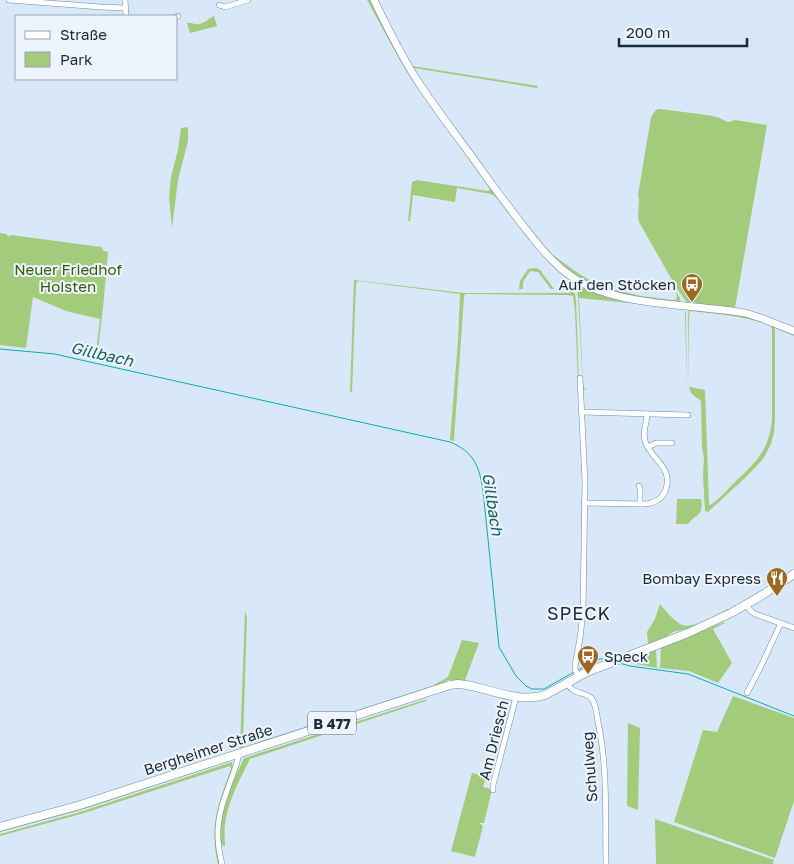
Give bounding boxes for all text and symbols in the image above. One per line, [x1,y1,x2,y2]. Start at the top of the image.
legend [15,15,178,80]
scale bar [619,15,746,47]
text: 200 m [626,23,670,41]
text: Straße [60,25,107,43]
text: Park [60,50,93,68]
park label: Neuer Friedhof Hoisten [14,260,122,295]
bus stop icon: Auf den Stöcken [680,272,704,303]
place label: Auf den Stöcken [558,275,676,293]
water label: Gillbach [69,337,136,371]
water label: Gillbach [478,471,508,538]
restaurant icon: Bombay Express [765,566,789,597]
place label: Bombay Express [642,569,761,587]
district label: SPECK [547,602,611,624]
bus stop icon: Speck [576,644,600,675]
place label: Speck [604,647,649,665]
street label: Am Driesch [474,698,512,782]
road number: B 477 [308,711,356,734]
street label: Bergheimer Straße [141,720,275,778]
street label: Schulweg [578,731,600,803]

